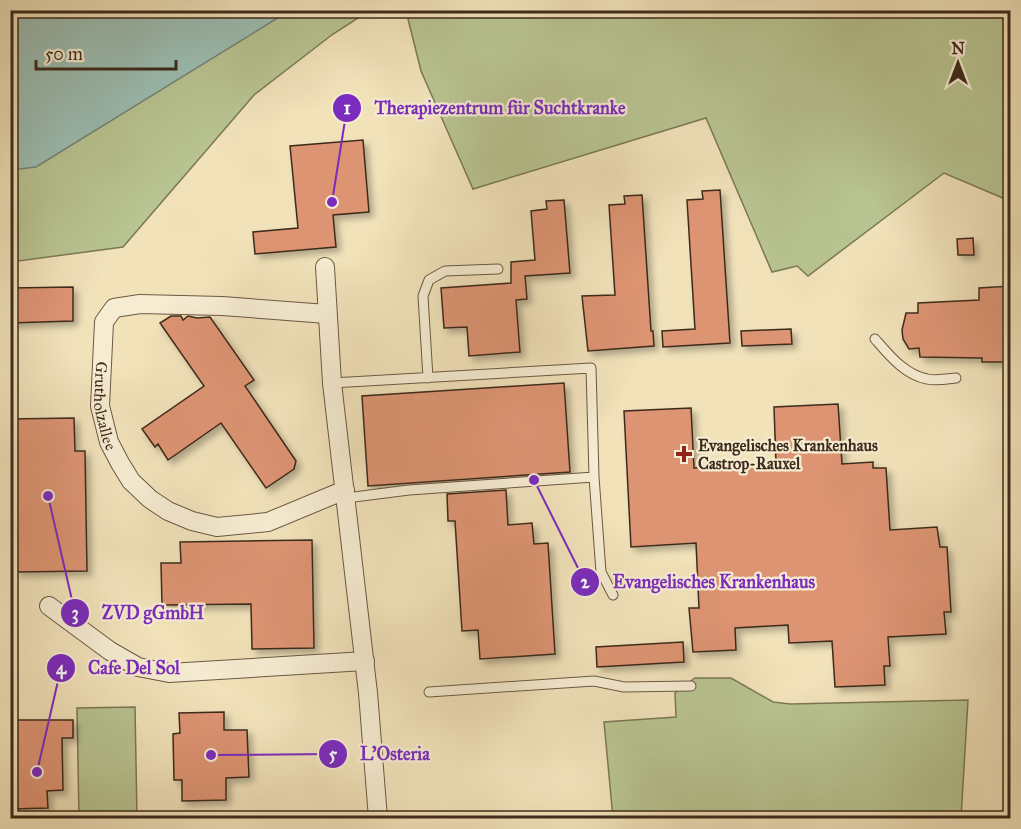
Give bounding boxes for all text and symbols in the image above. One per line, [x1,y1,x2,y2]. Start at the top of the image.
scale bar [36,33,176,71]
north arrow [928,33,988,93]
text: N [951,39,965,58]
text: 50 m [45,43,83,65]
callout: Therapiezentrum für Suchtkranke [332,90,637,126]
text: 1 [343,97,351,119]
text: Therapiezentrum für Suchtkranke [373,97,626,120]
street label: Grutholzallee [90,361,121,453]
place label: Evangelisches Krankenhaus Castrop-Rauxel [698,436,878,474]
marker: Evangelisches Krankenhaus Castrop-Rauxel [675,445,693,463]
callout: Evangelisches Krankenhaus [570,564,827,600]
text: 2 [581,571,591,593]
text: Evangelisches Krankenhaus [613,571,816,594]
callout: ZVD gGmbH [60,595,217,631]
text: 3 [71,602,79,625]
text: ZVD gGmbH [102,602,205,625]
callout: Cafe Del Sol [46,650,192,686]
text: 4 [56,657,67,680]
text: Cafe Del Sol [88,657,181,679]
callout: L'Osteria [318,736,442,772]
text: 5 [329,743,338,765]
text: L'Osteria [360,743,430,765]

